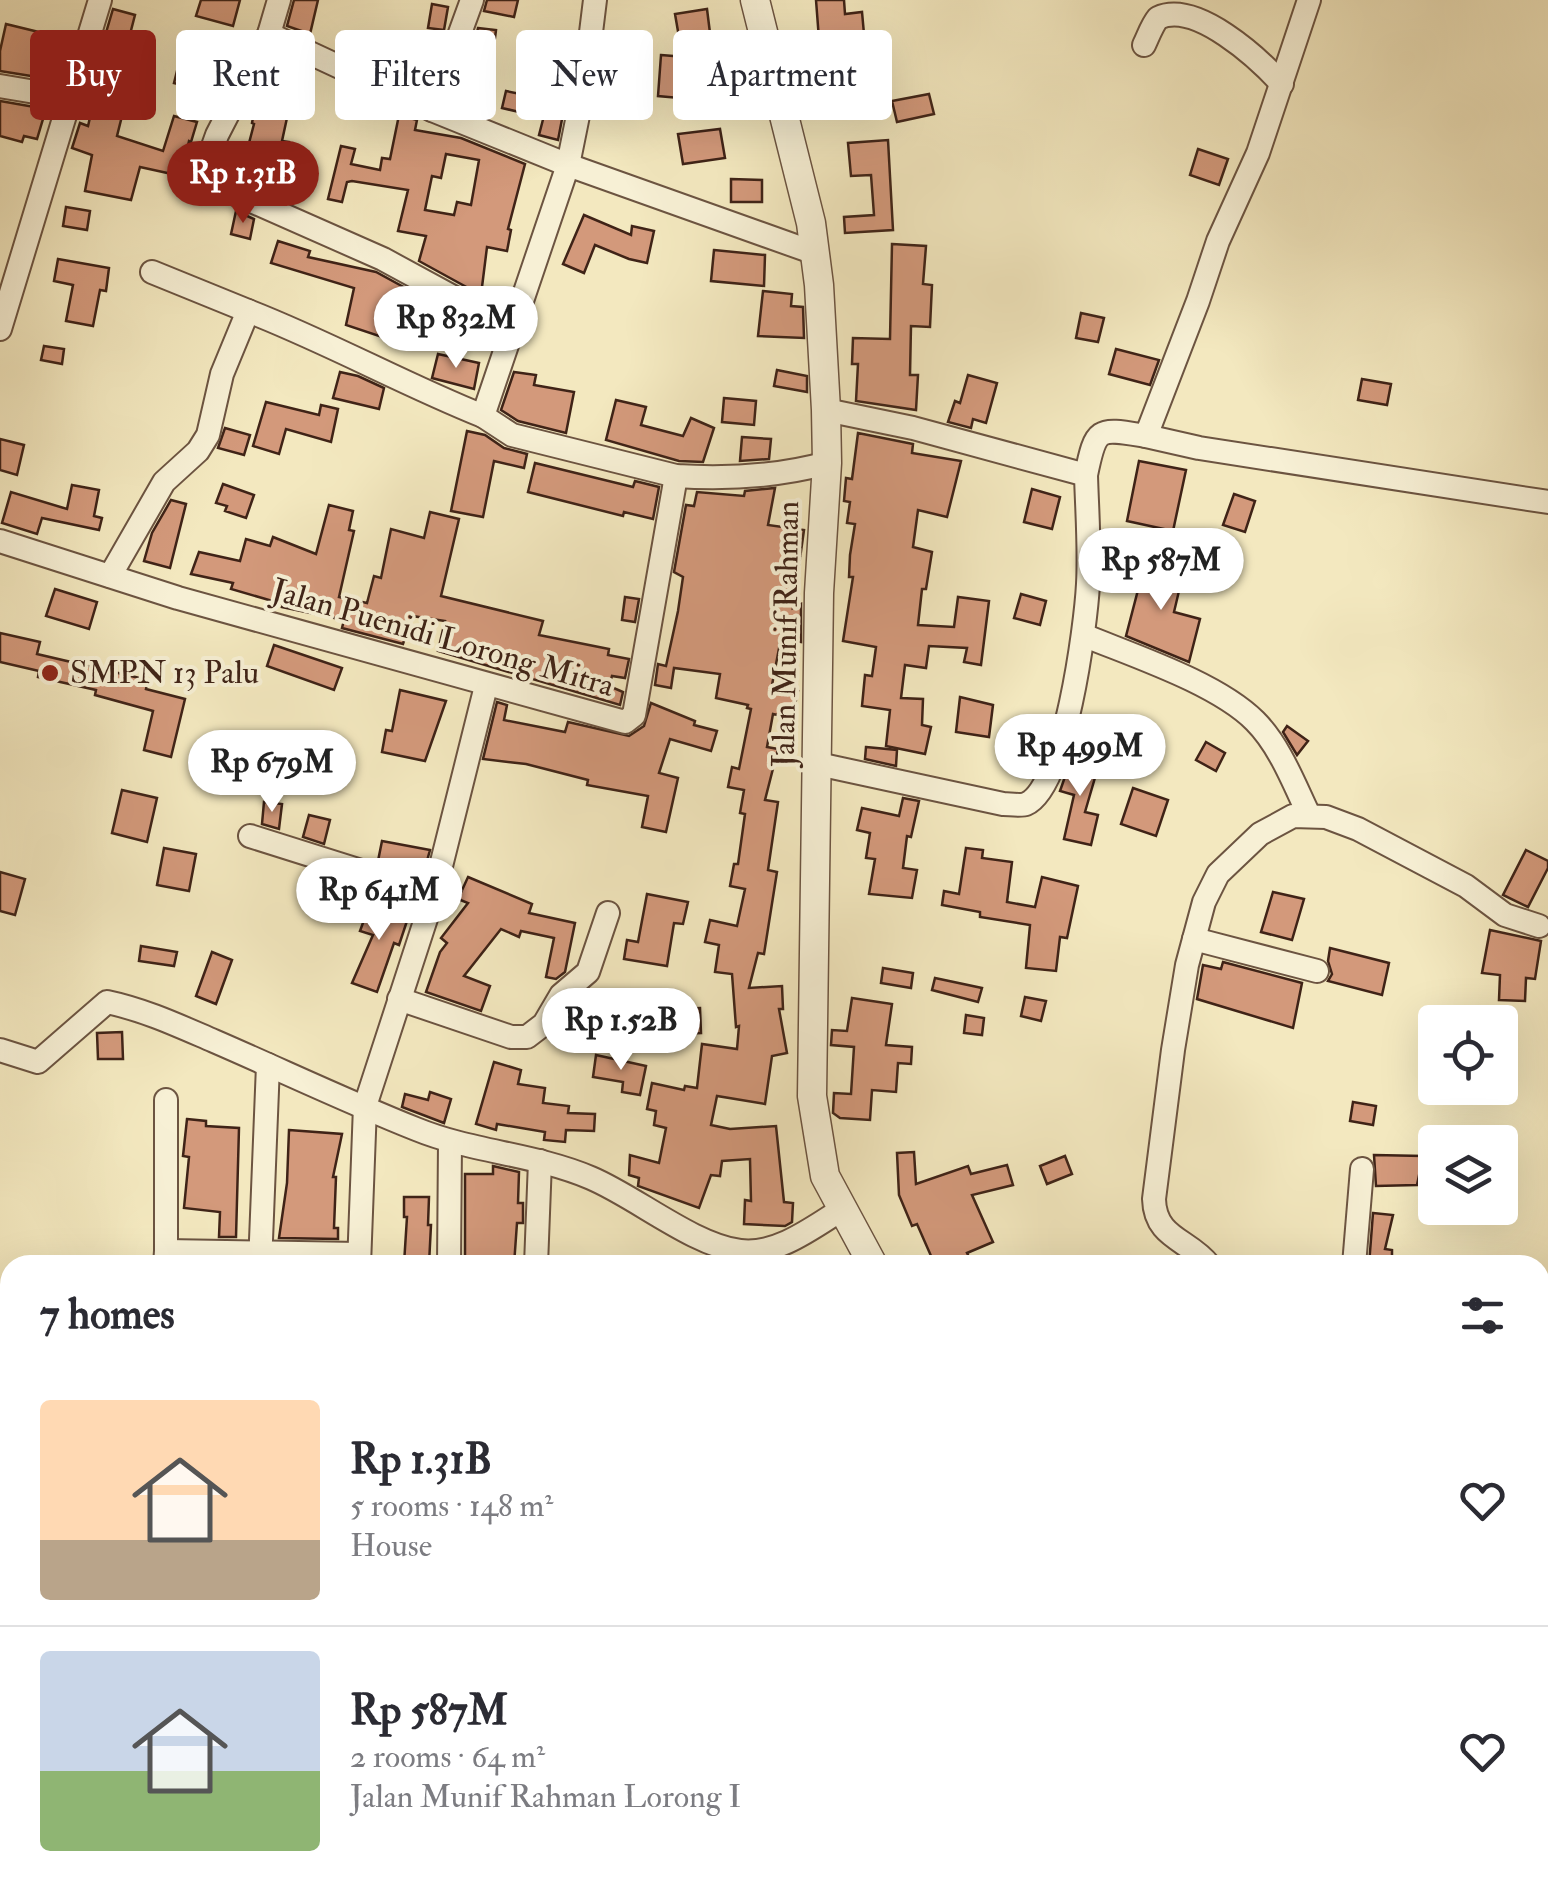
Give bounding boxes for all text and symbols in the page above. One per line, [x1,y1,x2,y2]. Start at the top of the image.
chip: Buy [30,30,156,120]
chip: Rent [176,30,315,120]
chip: Filters [335,30,496,120]
chip: New [516,30,653,120]
chip: Apartment [673,30,892,120]
pin: Rp 1.31B [140,141,346,226]
text: Rp 1.31B [189,153,297,193]
pin: Rp 832M [364,286,548,371]
text: Rp 832M [396,298,516,338]
street label: Jalan Munif Rahman [764,500,808,769]
pin: Rp 587M [1069,528,1253,613]
text: Rp 587M [1101,540,1221,580]
street label: Jalan Puenidi Lorong Mitra [266,570,620,706]
place label: SMPN 13 Palu [70,653,259,693]
marker: SMPN 13 Palu [39,662,61,684]
pin: Rp 499M [988,714,1172,799]
text: Rp 499M [1017,726,1143,766]
pin: Rp 679M [180,730,364,815]
text: Rp 679M [210,742,334,782]
pin: Rp 641M [287,858,471,943]
text: Rp 641M [318,870,440,910]
pin: Rp 1.52B [518,988,724,1073]
text: Rp 1.52B [564,1000,678,1040]
map controls [1418,1005,1518,1225]
button: locate [1418,1005,1518,1105]
button: layers [1418,1125,1518,1225]
icon: filters [1455,1288,1510,1343]
text: 7 homes [40,1289,175,1341]
text: Rp 1.31B [350,1434,492,1486]
icon: home [120,1440,240,1560]
icon: heart [1455,1473,1510,1528]
text: 5 rooms · 148 m² [350,1486,553,1526]
text: House [350,1526,432,1566]
text: Rp 587M [350,1685,508,1737]
icon: home [120,1691,240,1811]
icon: heart [1455,1724,1510,1779]
text: 2 rooms · 64 m² [350,1737,545,1777]
text: Jalan Munif Rahman Lorong I [350,1777,741,1817]

